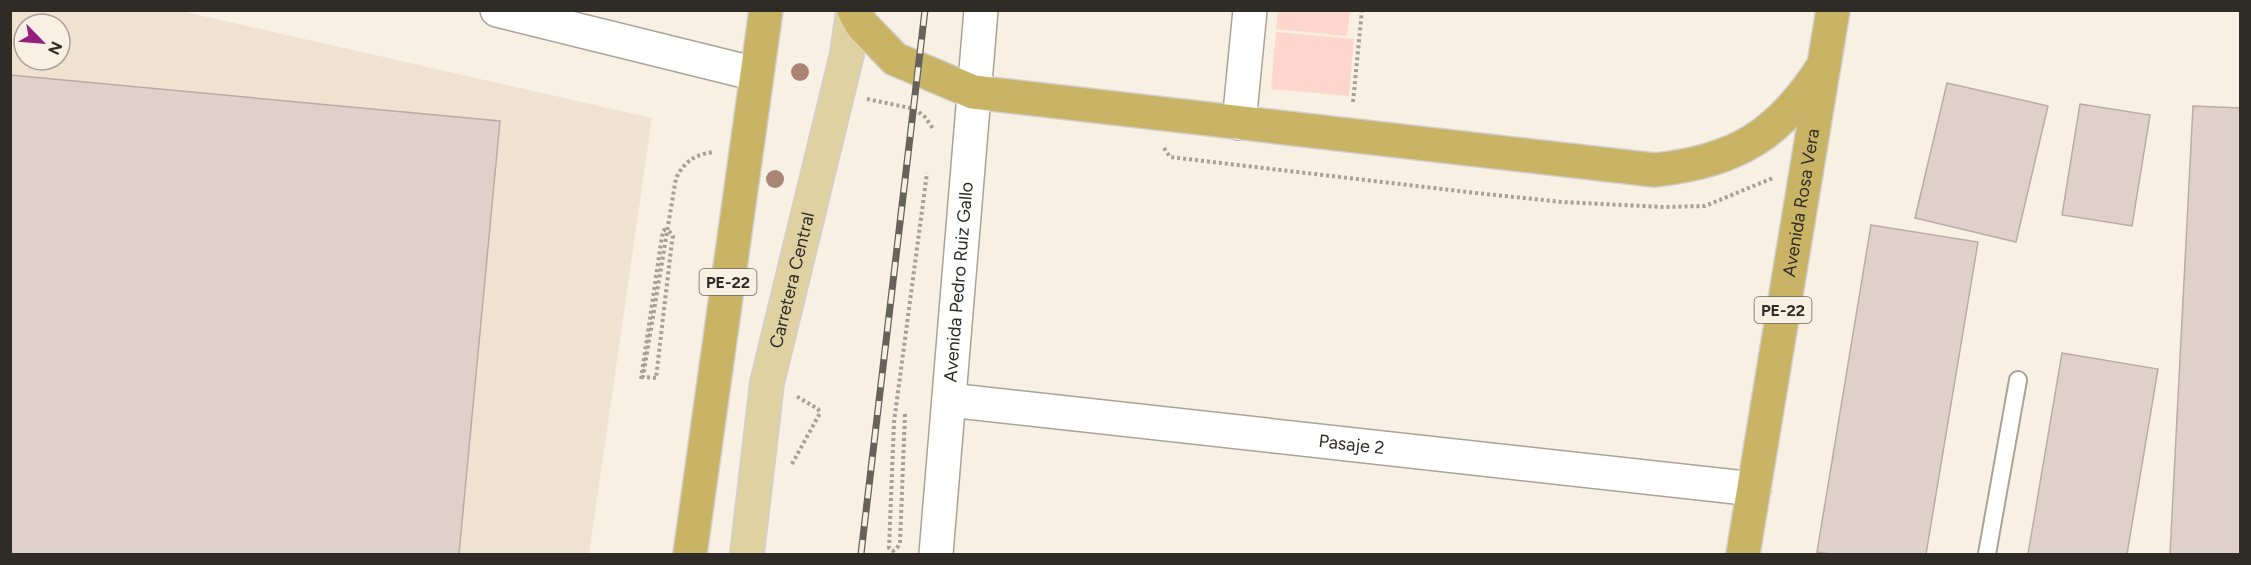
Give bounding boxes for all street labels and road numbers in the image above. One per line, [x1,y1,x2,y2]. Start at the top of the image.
street label: Avenida Rosa Vera [1778,127,1824,279]
street label: Avenida Pedro Ruiz Gallo [939,181,978,383]
street label: Carretera Central [765,210,819,351]
road number: PE-22 [700,269,756,295]
road number: PE-22 [1754,297,1812,323]
street label: Pasaje 2 [1317,430,1386,459]

